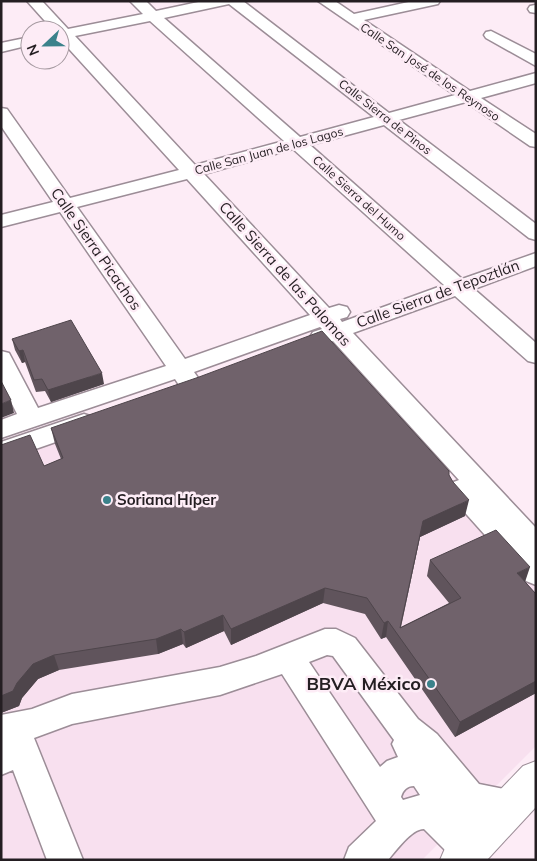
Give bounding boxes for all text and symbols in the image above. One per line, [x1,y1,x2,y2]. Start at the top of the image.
street label: Calle San José de los Reynoso [358,19,503,124]
north arrow [20,20,70,70]
text: N [23,42,43,58]
street label: Calle Sierra de Pinos [336,76,435,158]
street label: Calle San Juan de los Lagos [193,123,345,178]
street label: Calle Sierra del Humo [310,152,409,243]
street label: Calle Sierra Picachos [47,184,146,314]
street label: Calle Sierra de las Palomas [215,197,355,350]
street label: Calle Sierra de Tepoztlán [354,255,522,332]
place label: Soriana Híper [117,490,216,509]
marker: Soriana Híper [101,494,113,506]
place label: BBVA México [306,672,421,695]
marker: BBVA México [425,678,437,690]

